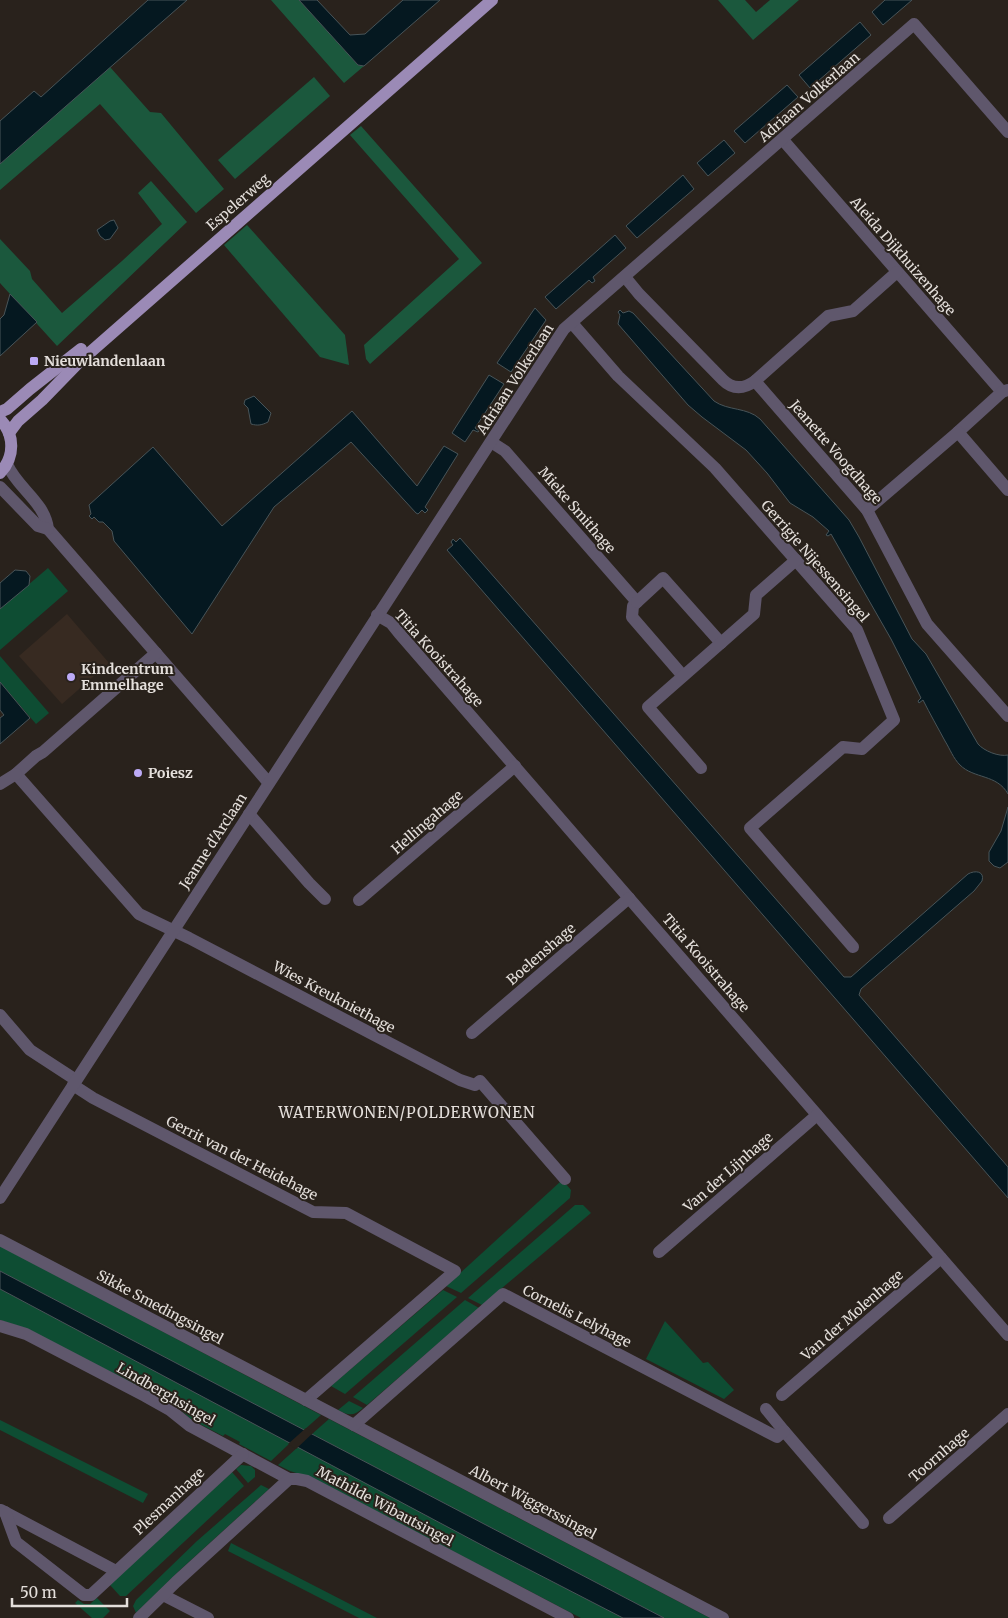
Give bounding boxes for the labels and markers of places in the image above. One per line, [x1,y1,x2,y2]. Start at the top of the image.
place label: Nieuwlandenlaan [44,352,166,370]
marker: Nieuwlandenlaan [28,355,40,367]
place label: Kindcentrum Emmelhage [81,660,174,694]
marker: Kindcentrum Emmelhage [65,671,77,683]
place label: Poiesz [148,764,193,782]
marker: Poiesz [132,767,144,779]

